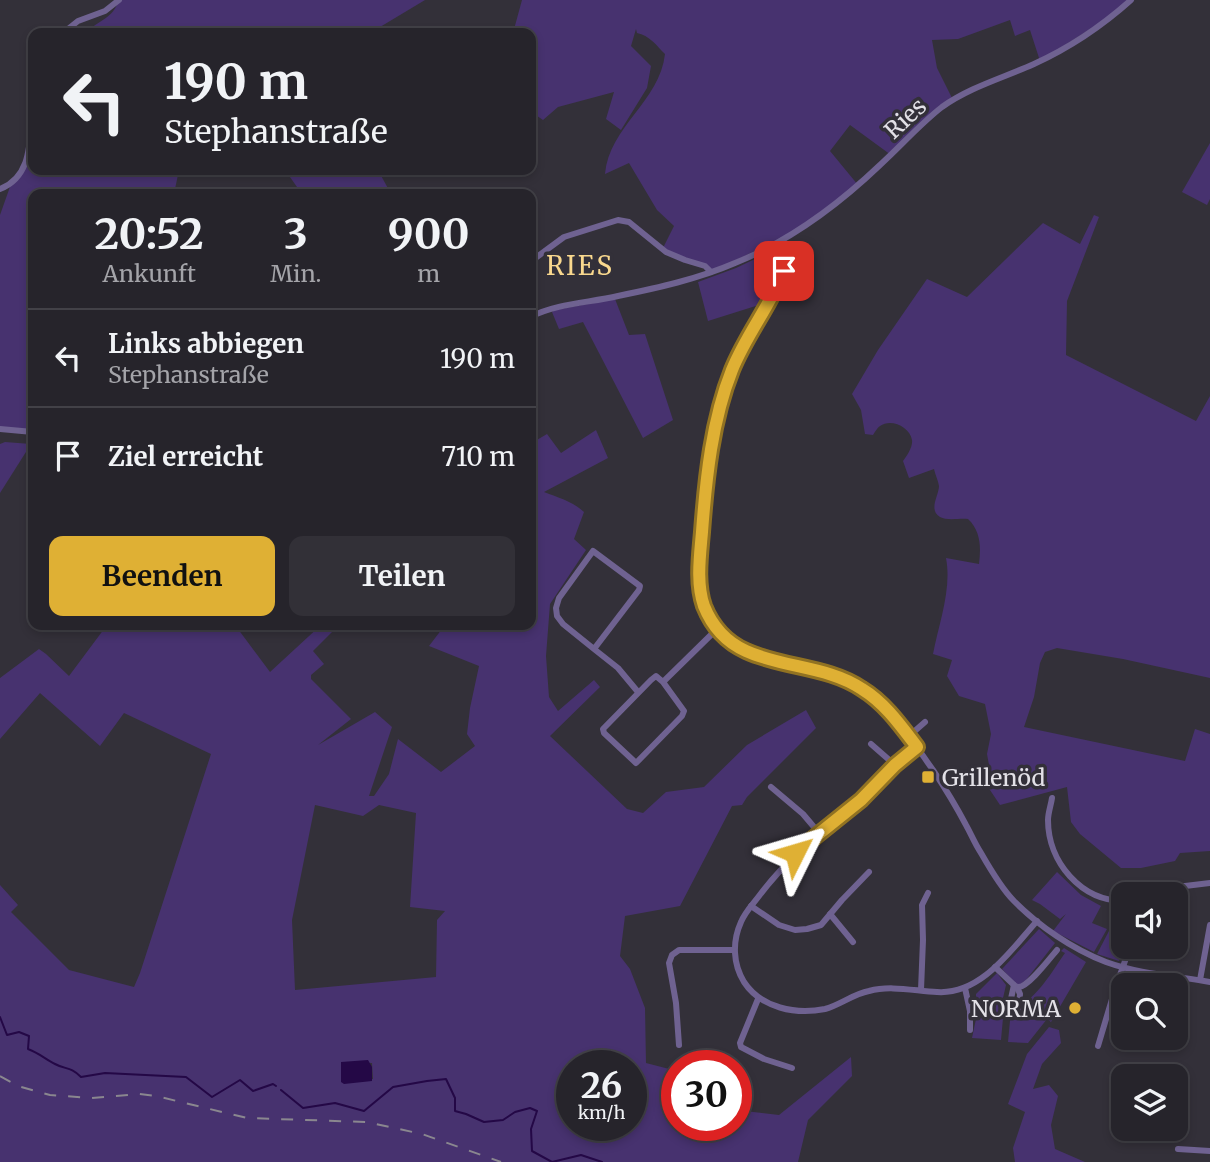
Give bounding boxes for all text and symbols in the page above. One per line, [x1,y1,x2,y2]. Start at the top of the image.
text: 190 m [164,51,308,112]
icon: left [49,56,140,147]
street label: Ries [878,91,932,145]
text: Stephanstraße [164,112,388,152]
text: 20:52 [95,208,204,260]
text: 3 [284,208,308,260]
text: 900 [388,208,470,260]
pin [754,241,814,301]
district label: RIES [546,249,614,282]
icon: arrive [765,252,803,290]
text: Ankunft [102,259,196,288]
text: Min. [270,259,321,288]
text: m [417,259,440,288]
text: Links abbiegen [108,327,304,360]
icon: left [49,339,87,377]
text: 190 m [440,342,515,375]
text: Stephanstraße [108,360,269,389]
icon: arrive [49,437,87,475]
text: Ziel erreicht [108,440,263,473]
text: 710 m [441,440,515,473]
button: Beenden [49,536,275,616]
button: Teilen [289,536,515,616]
place label: Grillenöd [942,763,1046,792]
marker: Grillenöd [920,769,936,785]
position arrow [758,816,832,890]
map controls [1111,882,1188,1141]
button: sound [1111,882,1188,959]
button: search [1111,973,1188,1050]
place label: NORMA [971,994,1062,1023]
marker: NORMA [1067,1000,1083,1016]
speed limit sign: 30 [661,1050,752,1141]
text: 26 [581,1064,622,1108]
button: layers [1111,1064,1188,1141]
text: km/h [578,1101,625,1124]

